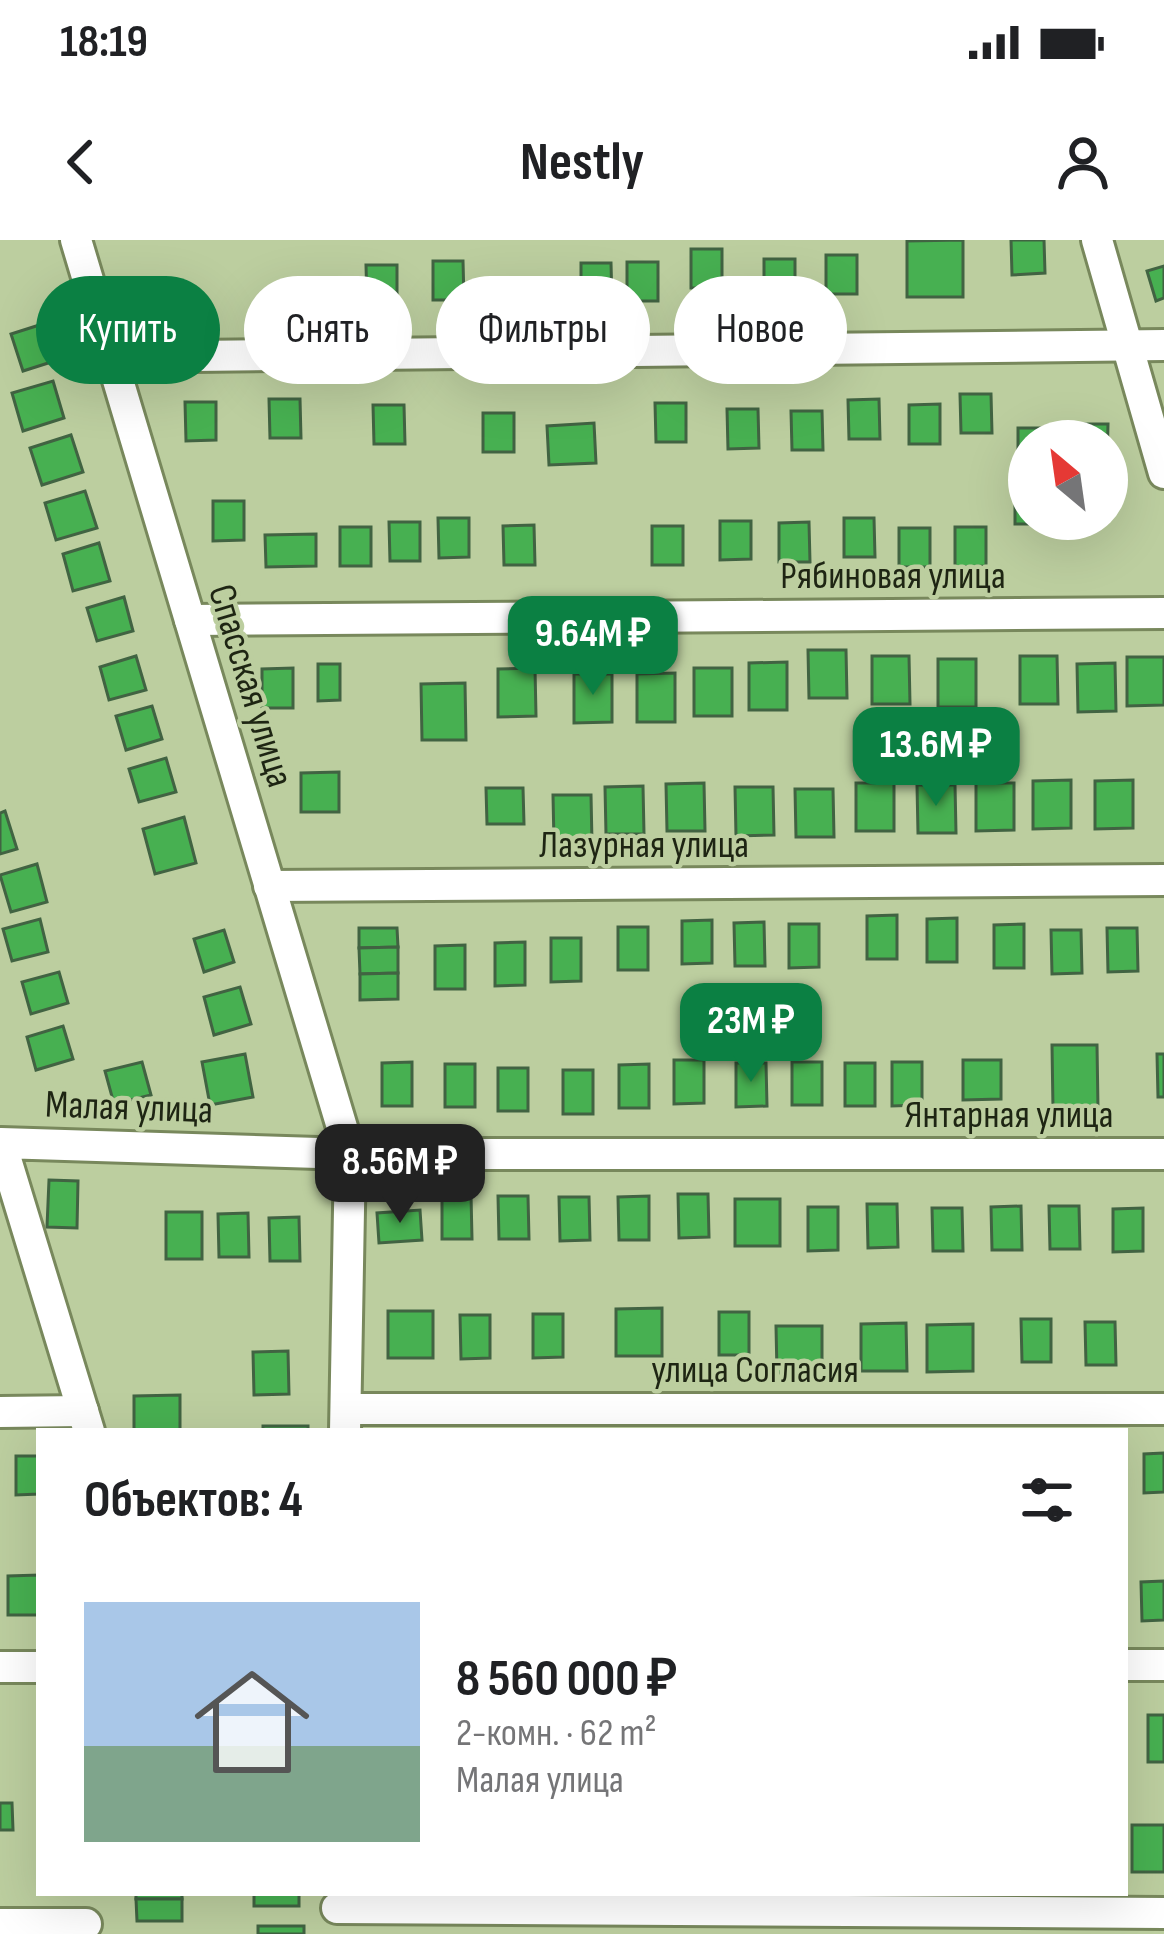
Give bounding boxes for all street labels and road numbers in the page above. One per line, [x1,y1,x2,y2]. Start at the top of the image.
street label: Рябиновая улица [780,553,1006,600]
street label: Спасская улица [197,579,303,793]
street label: Лазурная улица [539,822,749,869]
street label: Малая улица [44,1082,214,1134]
street label: Янтарная улица [905,1092,1113,1139]
street label: улица Согласия [651,1347,859,1394]

